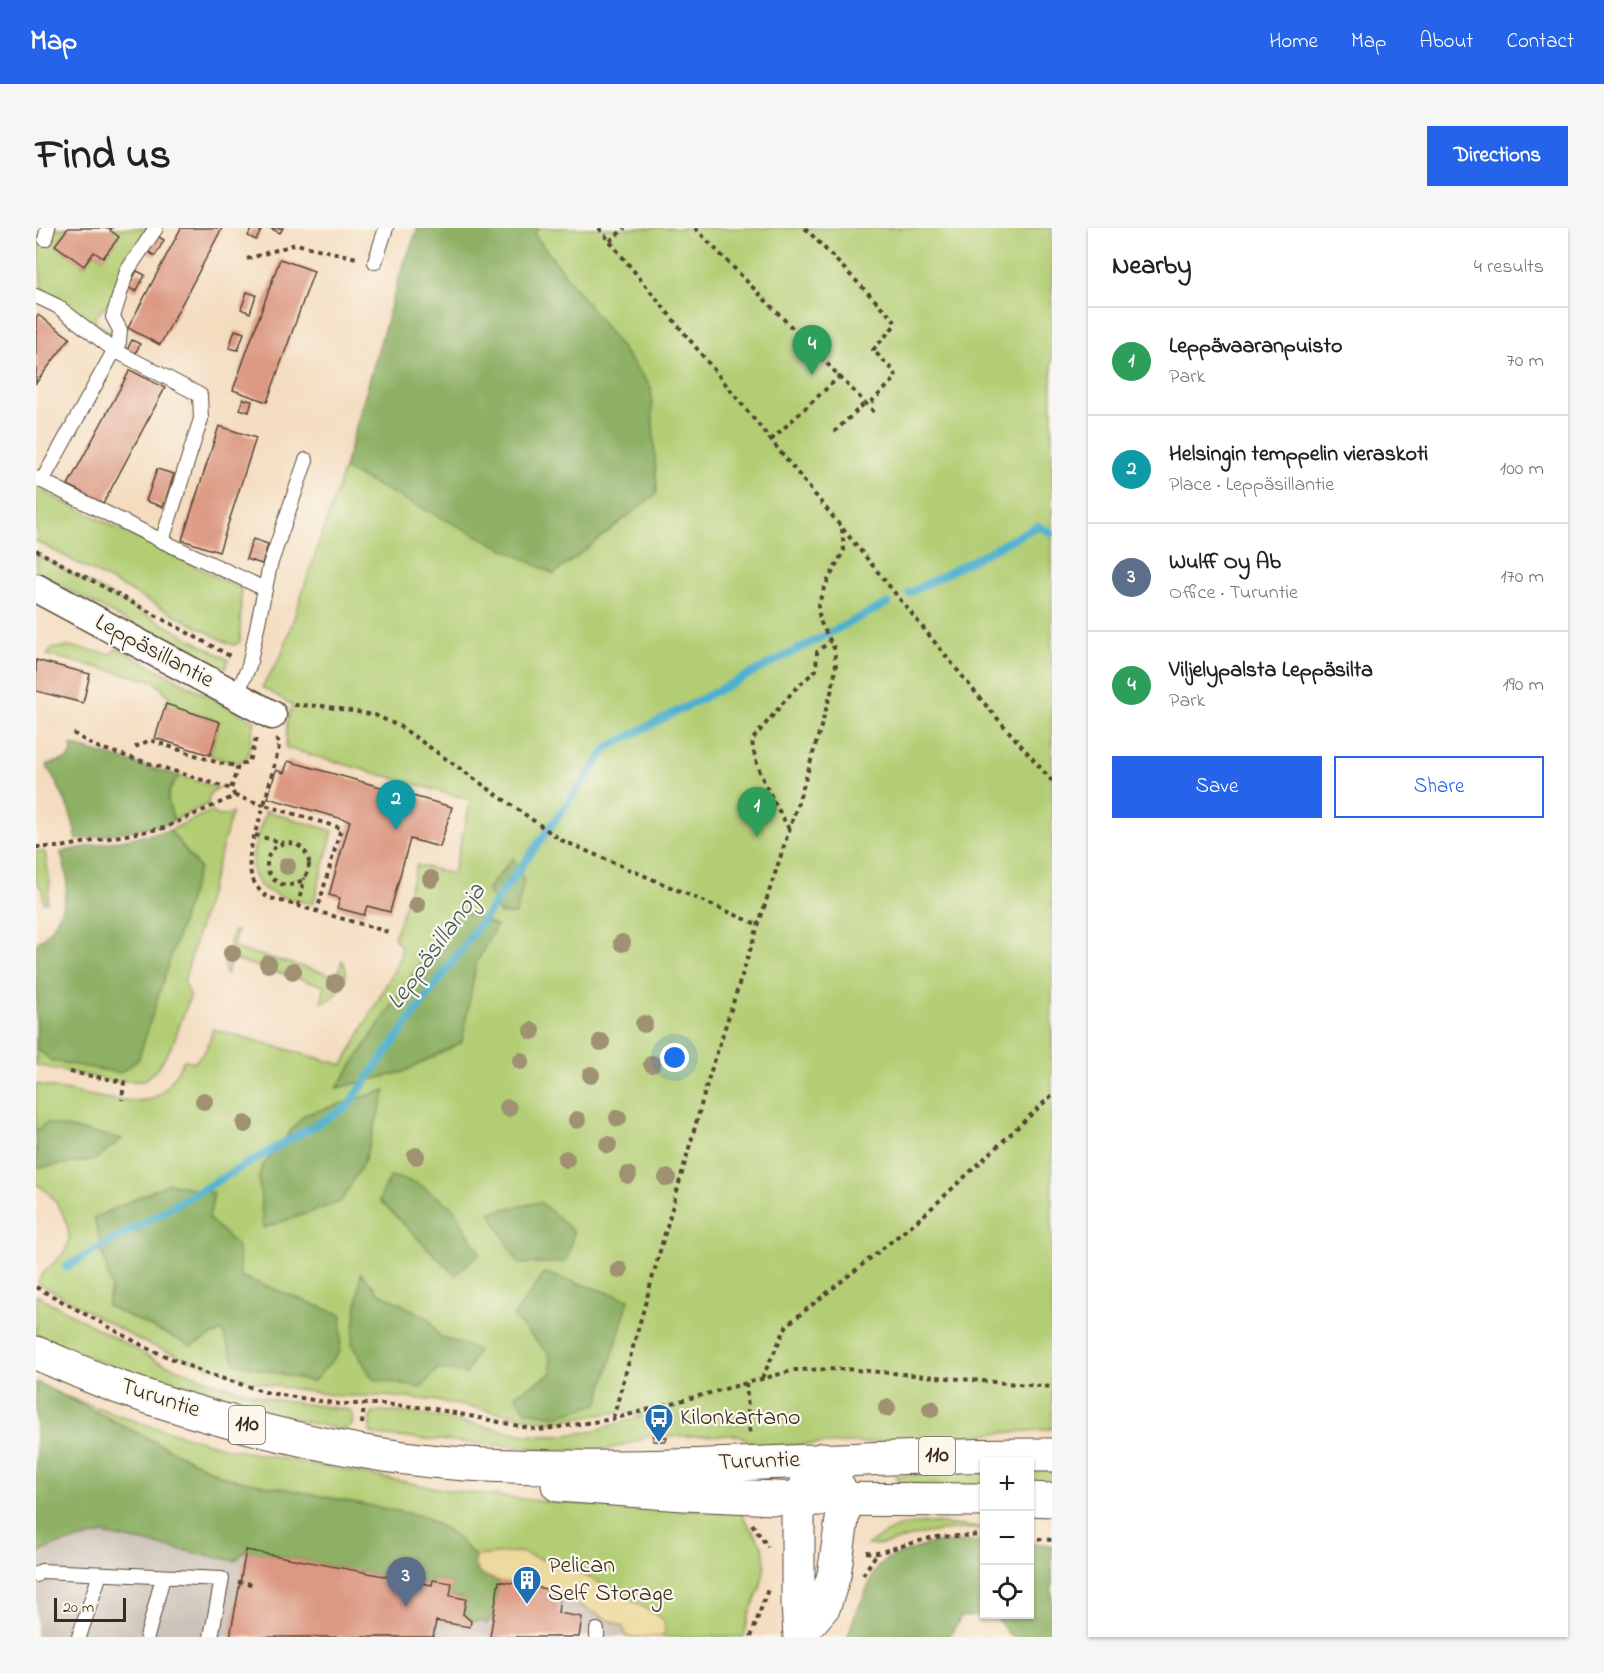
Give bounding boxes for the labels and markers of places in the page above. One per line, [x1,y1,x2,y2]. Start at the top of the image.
pin: 4 [792,326,832,375]
pin: 2 [376,780,416,830]
pin: 1 [738,788,776,837]
place label: Kilonkartano [680,1401,801,1436]
bus stop icon: Kilonkartano [643,1402,675,1444]
place label: Pelican Self Storage [548,1549,673,1612]
pin: 3 [386,1558,425,1607]
building icon: Pelican Self Storage [511,1564,543,1606]

